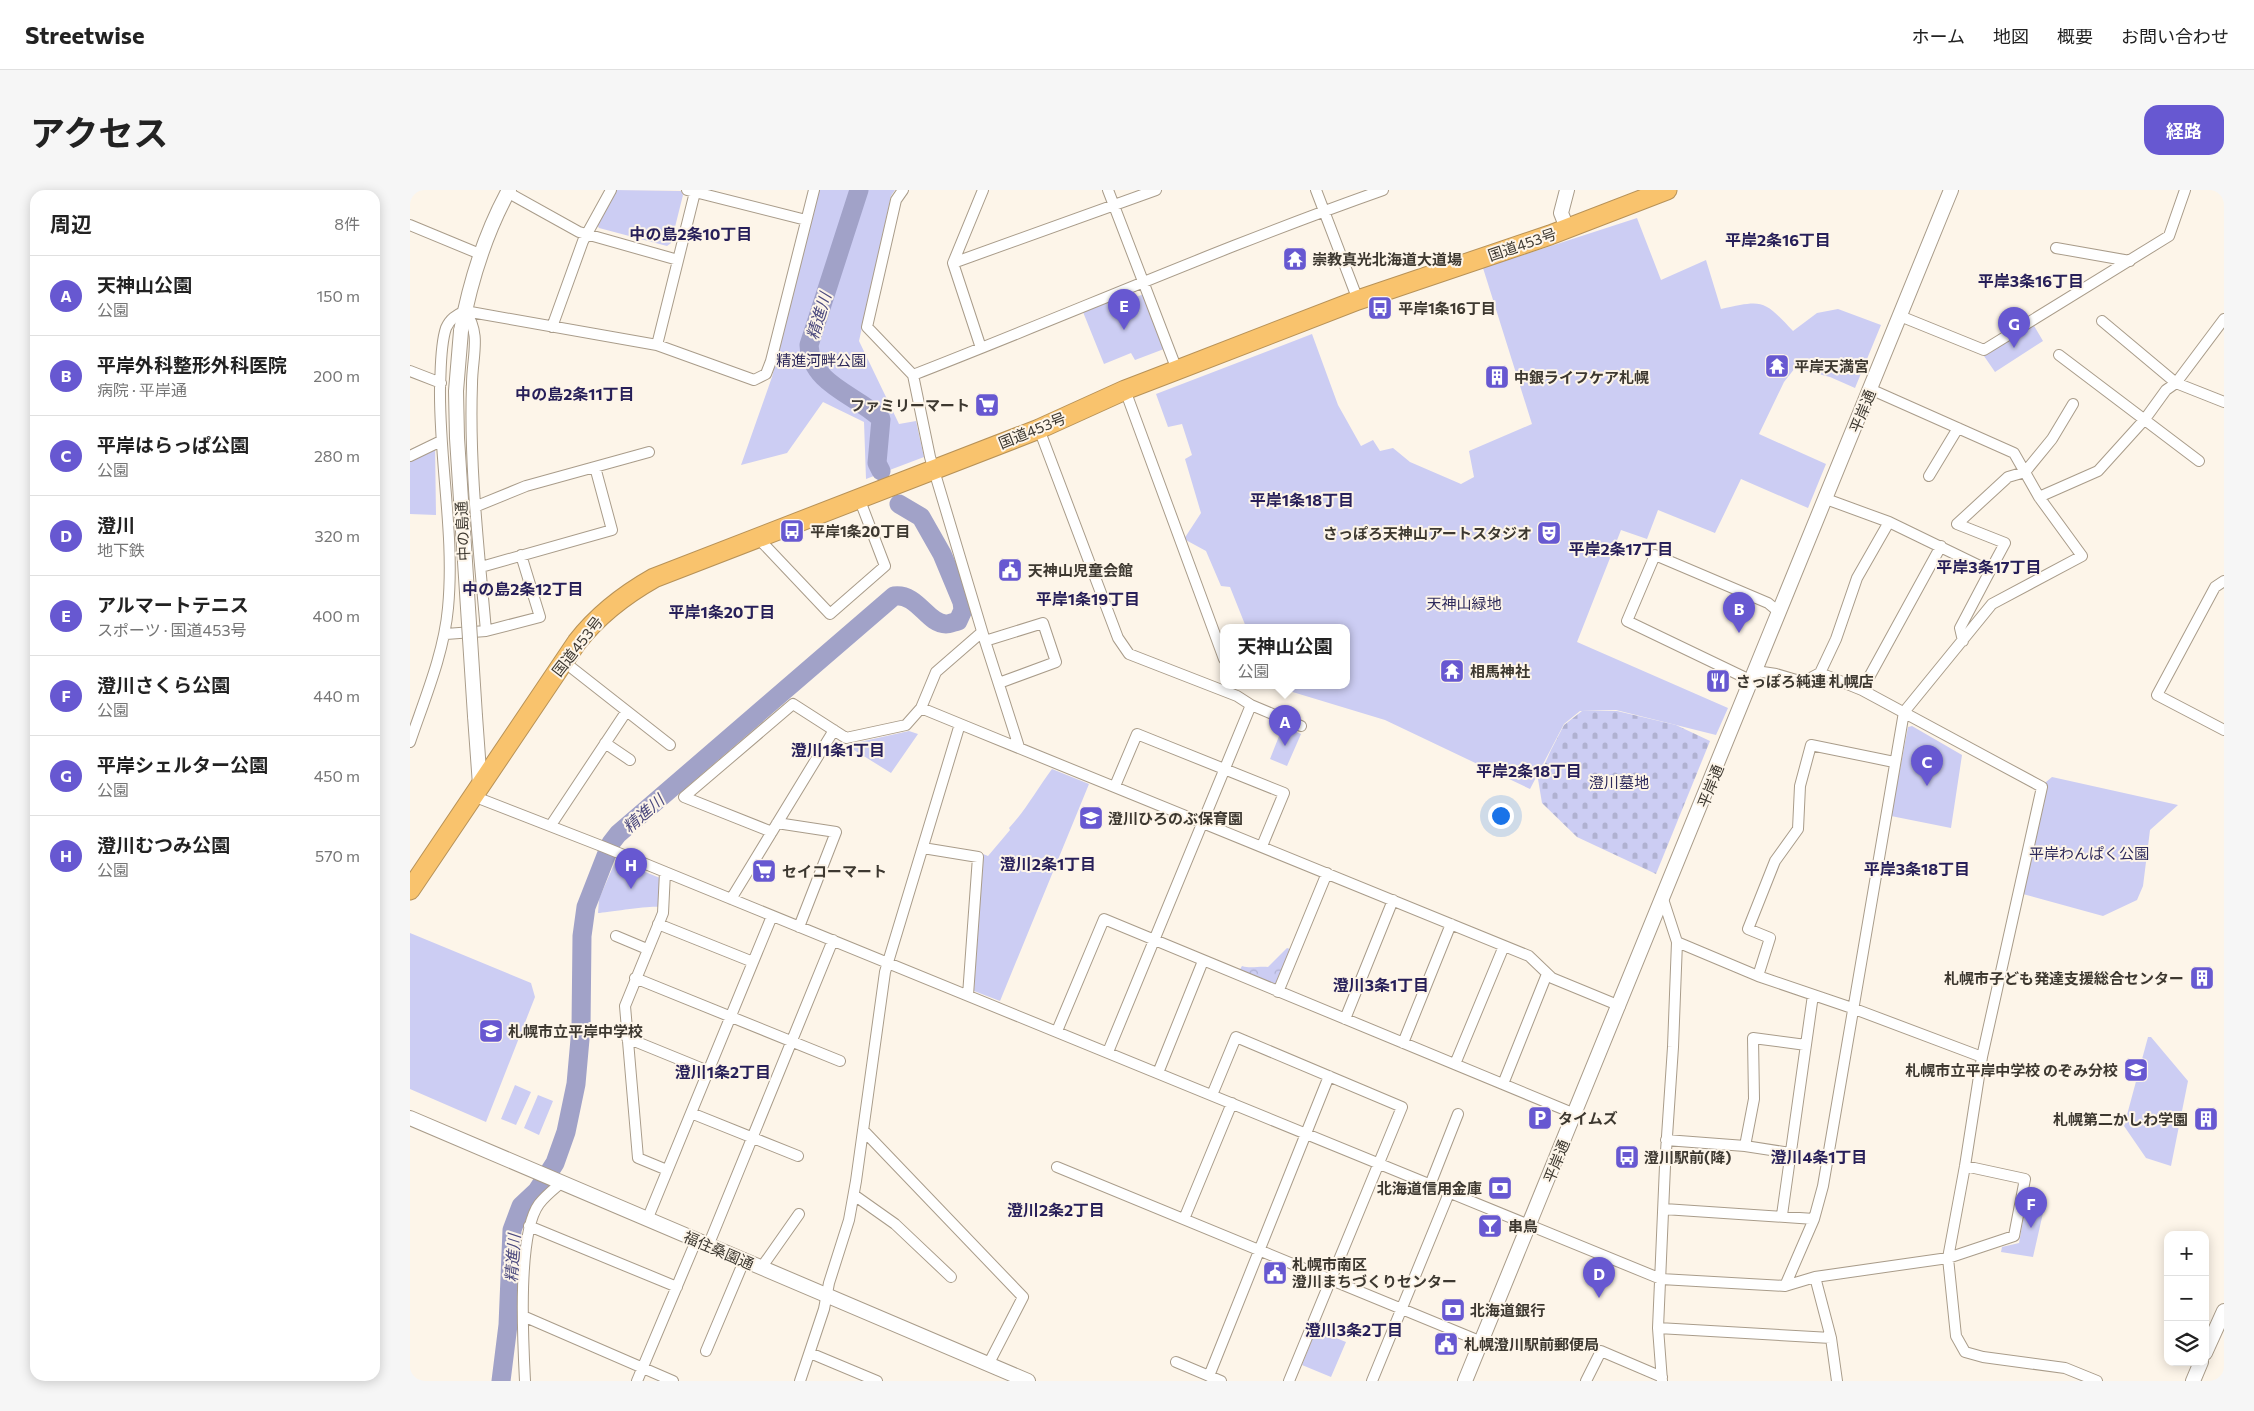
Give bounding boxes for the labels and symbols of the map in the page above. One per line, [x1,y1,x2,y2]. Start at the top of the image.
district label: 中の島2条10丁目 [630,224,752,243]
street label: 国道453号 [1485,224,1559,264]
district label: 平岸2条16丁目 [1725,230,1831,249]
temple icon: 崇教真光北海道大道場 [1282,246,1308,272]
place label: 崇教真光北海道大道場 [1312,250,1462,268]
district label: 平岸3条16丁目 [1978,271,2084,290]
water label: 精進川 [802,288,835,342]
pin: E [1108,289,1140,330]
bus stop icon: 平岸1条16丁目 [1367,295,1393,321]
place label: 平岸1条16丁目 [1398,299,1496,317]
pin: G [1998,307,2030,348]
park label: 精進河畔公園 [776,351,866,369]
temple icon: 平岸天満宮 [1764,353,1790,379]
place label: 平岸天満宮 [1794,357,1869,375]
building icon: 中銀ライフケア札幌 [1484,364,1510,390]
place label: 中銀ライフケア札幌 [1514,368,1649,386]
district label: 中の島2条11丁目 [515,384,635,403]
street label: 平岸通 [1845,387,1879,435]
supermarket icon: ファミリーマート [974,392,1000,418]
place label: ファミリーマート [850,396,970,414]
street label: 国道453号 [996,408,1068,452]
district label: 平岸1条18丁目 [1250,490,1354,509]
street label: 中の島通 [451,501,473,561]
bus stop icon: 平岸1条20丁目 [779,518,805,544]
theatre icon: さっぽろ天神山アートスタジオ [1536,520,1562,546]
place label: 平岸1条20丁目 [810,522,910,540]
place label: さっぽろ天神山アートスタジオ [1323,524,1532,542]
district label: 平岸2条17丁目 [1568,539,1674,558]
public building icon: 天神山児童会館 [997,557,1023,583]
district label: 平岸3条17丁目 [1936,557,2042,576]
place label: 天神山児童会館 [1028,561,1133,579]
district label: 中の島2条12丁目 [462,579,584,598]
district label: 平岸1条19丁目 [1036,589,1140,608]
pin: B [1723,592,1755,633]
park label: 天神山緑地 [1426,594,1502,612]
district label: 平岸1条20丁目 [669,602,775,621]
street label: 国道453号 [548,612,606,680]
temple icon: 相馬神社 [1439,658,1465,684]
place label: 相馬神社 [1470,662,1530,680]
restaurant icon: さっぽろ純連 札幌店 [1705,668,1731,694]
place label: さっぽろ純連 札幌店 [1736,672,1874,690]
pin: A [1269,705,1301,746]
district label: 澄川1条1丁目 [791,740,885,759]
pin: C [1911,745,1943,786]
district label: 平岸2条18丁目 [1476,761,1582,780]
street label: 平岸通 [1693,762,1727,810]
park label: 澄川墓地 [1589,773,1649,791]
water label: 精進川 [619,789,669,836]
your location [1488,803,1514,829]
school or university icon: 澄川ひろのぶ保育園 [1078,805,1104,831]
place label: 澄川ひろのぶ保育園 [1108,809,1243,827]
park label: 平岸わんぱく公園 [2029,844,2149,862]
pin: H [615,848,647,889]
district label: 澄川2条1丁目 [1000,854,1096,873]
supermarket icon: セイコーマート [751,858,777,884]
district label: 平岸3条18丁目 [1864,859,1970,878]
place label: セイコーマート [782,862,887,880]
building icon: 札幌市子ども発達支援総合センター [2189,965,2215,991]
place label: 札幌市子ども発達支援総合センター [1944,969,2184,987]
district label: 澄川3条1丁目 [1333,975,1429,994]
school or university icon: 札幌市立平岸中学校 [478,1018,504,1044]
place label: 札幌市立平岸中学校 [508,1022,643,1040]
school or university icon: 札幌市立平岸中学校 のぞみ分校 [2123,1057,2149,1083]
place label: 札幌市立平岸中学校 のぞみ分校 [1905,1061,2118,1079]
district label: 澄川1条2丁目 [675,1062,771,1081]
parking icon: タイムズ [1527,1105,1553,1131]
building icon: 札幌第二かしわ学園 [2193,1106,2219,1132]
place label: タイムズ [1558,1109,1618,1127]
place label: 札幌第二かしわ学園 [2053,1110,2188,1128]
street label: 平岸通 [1539,1137,1573,1185]
bus stop icon: 澄川駅前(降) [1614,1144,1640,1170]
district label: 澄川4条1丁目 [1770,1147,1868,1166]
place label: 澄川駅前(降) [1644,1148,1731,1166]
bank icon: 北海道信用金庫 [1487,1175,1513,1201]
place label: 北海道信用金庫 [1377,1179,1482,1197]
pin: F [2015,1187,2047,1228]
district label: 澄川2条2丁目 [1007,1200,1105,1219]
bar icon: 串鳥 [1477,1213,1503,1239]
place label: 串鳥 [1508,1217,1538,1235]
street label: 福住桑園通 [681,1227,757,1273]
water label: 精進川 [501,1231,523,1283]
place label: 札幌市南区 澄川まちづくりセンター [1292,1255,1457,1290]
pin: D [1583,1257,1615,1298]
public building icon: 札幌市南区 澄川まちづくりセンター [1262,1260,1288,1286]
bank icon: 北海道銀行 [1440,1297,1466,1323]
place label: 北海道銀行 [1470,1301,1545,1319]
district label: 澄川3条2丁目 [1305,1320,1403,1339]
public building icon: 札幌澄川駅前郵便局 [1433,1331,1459,1357]
place label: 札幌澄川駅前郵便局 [1464,1335,1599,1353]

